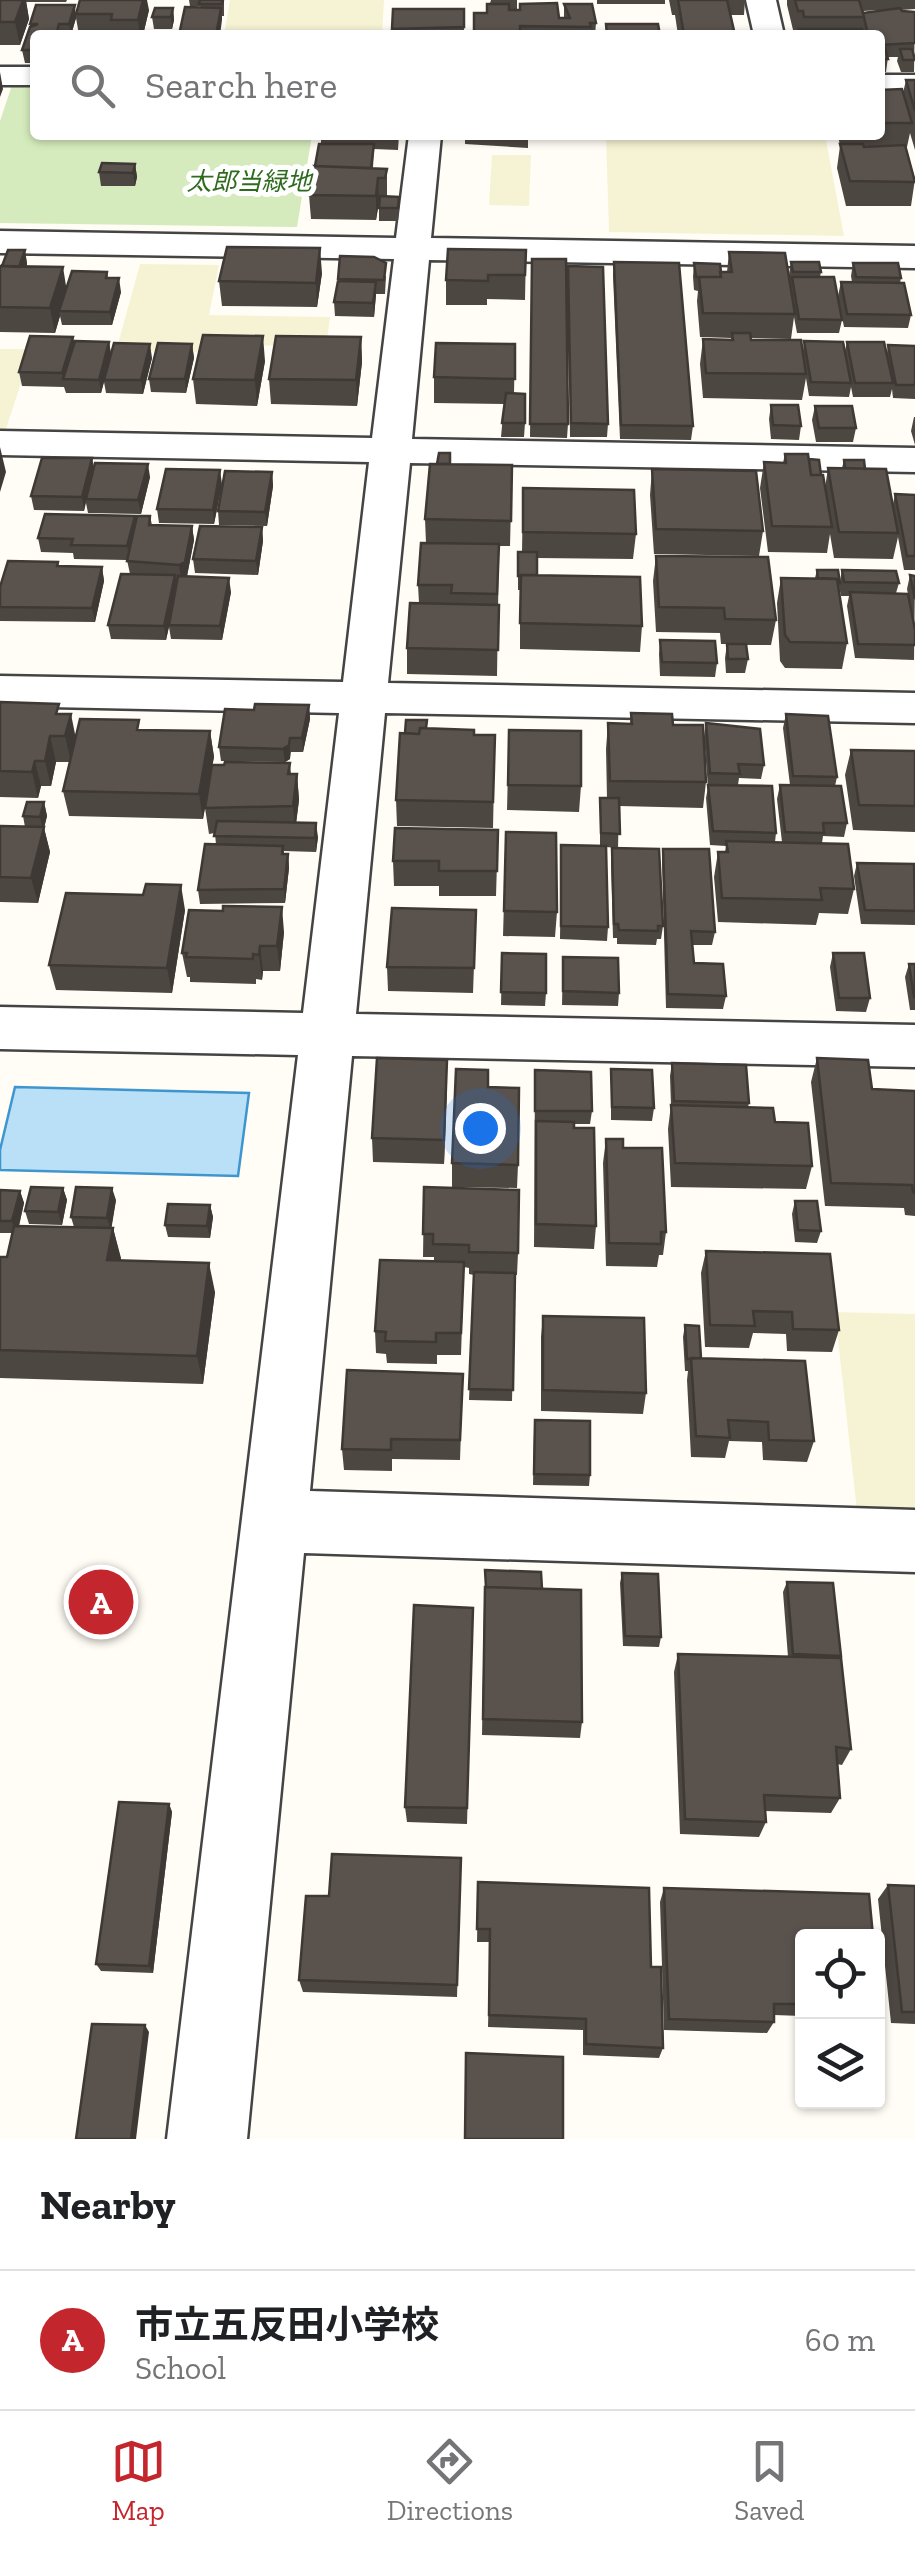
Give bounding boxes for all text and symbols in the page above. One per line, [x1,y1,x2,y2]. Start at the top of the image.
search box [30,30,885,140]
icon: search [65,58,120,113]
text: Search here [145,62,337,108]
park label: 太郎当緑地 [186,166,314,196]
your location [455,1103,506,1154]
pin: A [68,1564,134,1640]
map controls [795,1929,885,2109]
button: locate [795,1929,885,2019]
button: layers [795,2019,885,2109]
text: Nearby [40,2179,176,2230]
text: 市立五反田小学校 [135,2302,439,2348]
text: A [62,2321,83,2359]
text: 60 m [805,2321,875,2359]
text: School [135,2349,226,2387]
tab: Map [111,2434,166,2527]
tab: Directions [387,2434,513,2527]
tab: Saved [734,2434,804,2527]

